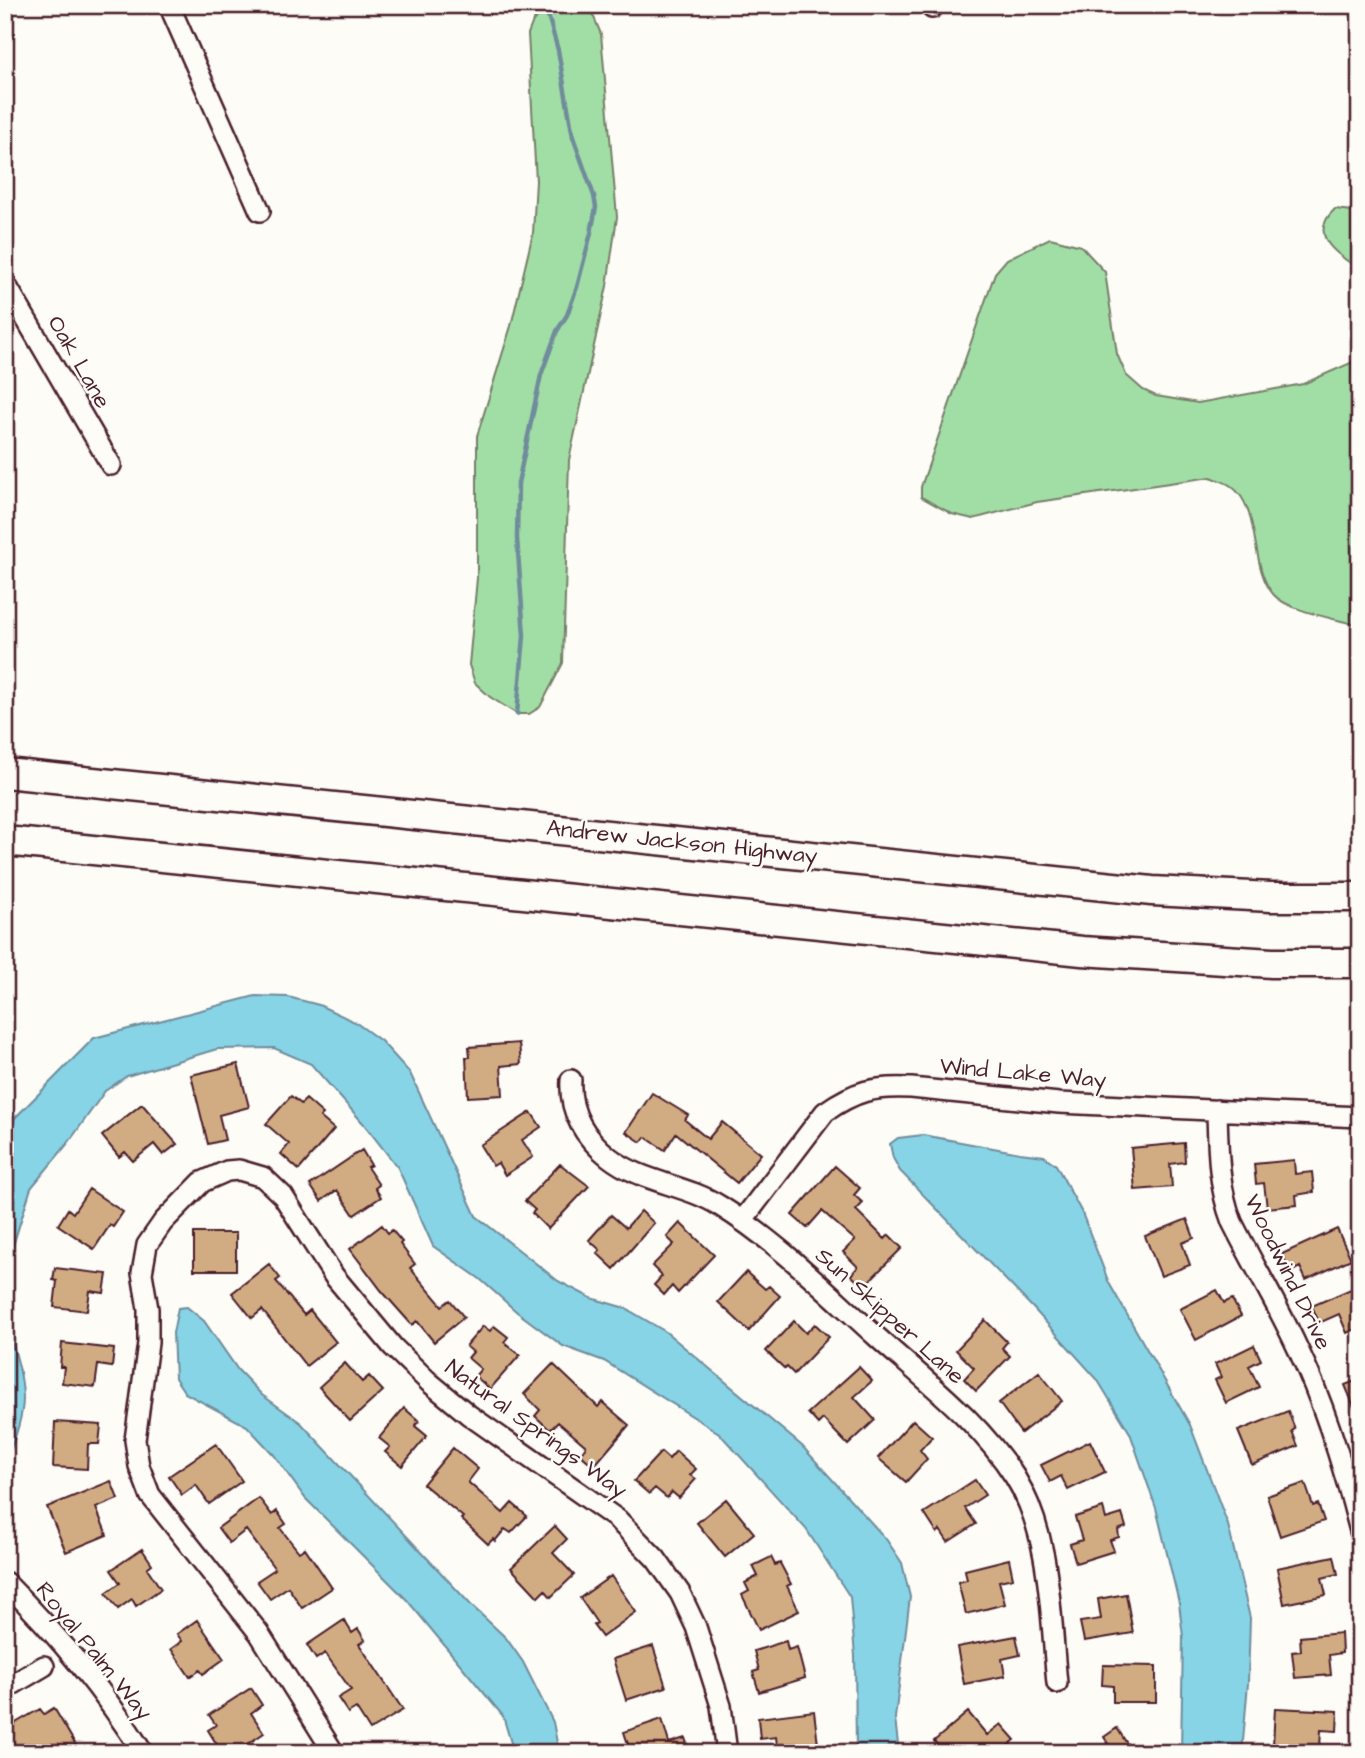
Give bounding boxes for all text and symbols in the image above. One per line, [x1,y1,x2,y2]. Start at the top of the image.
street label: Oak Lane [40,310,118,414]
street label: Andrew Jackson Highway [545,812,819,873]
street label: Wind Lake Way [938,1050,1108,1097]
street label: Woodwind Drive [1237,1189,1339,1355]
street label: Sun Skipper Lane [808,1240,972,1392]
street label: Natural Springs Way [438,1352,634,1507]
street label: Royal Palm Way [27,1575,160,1728]

